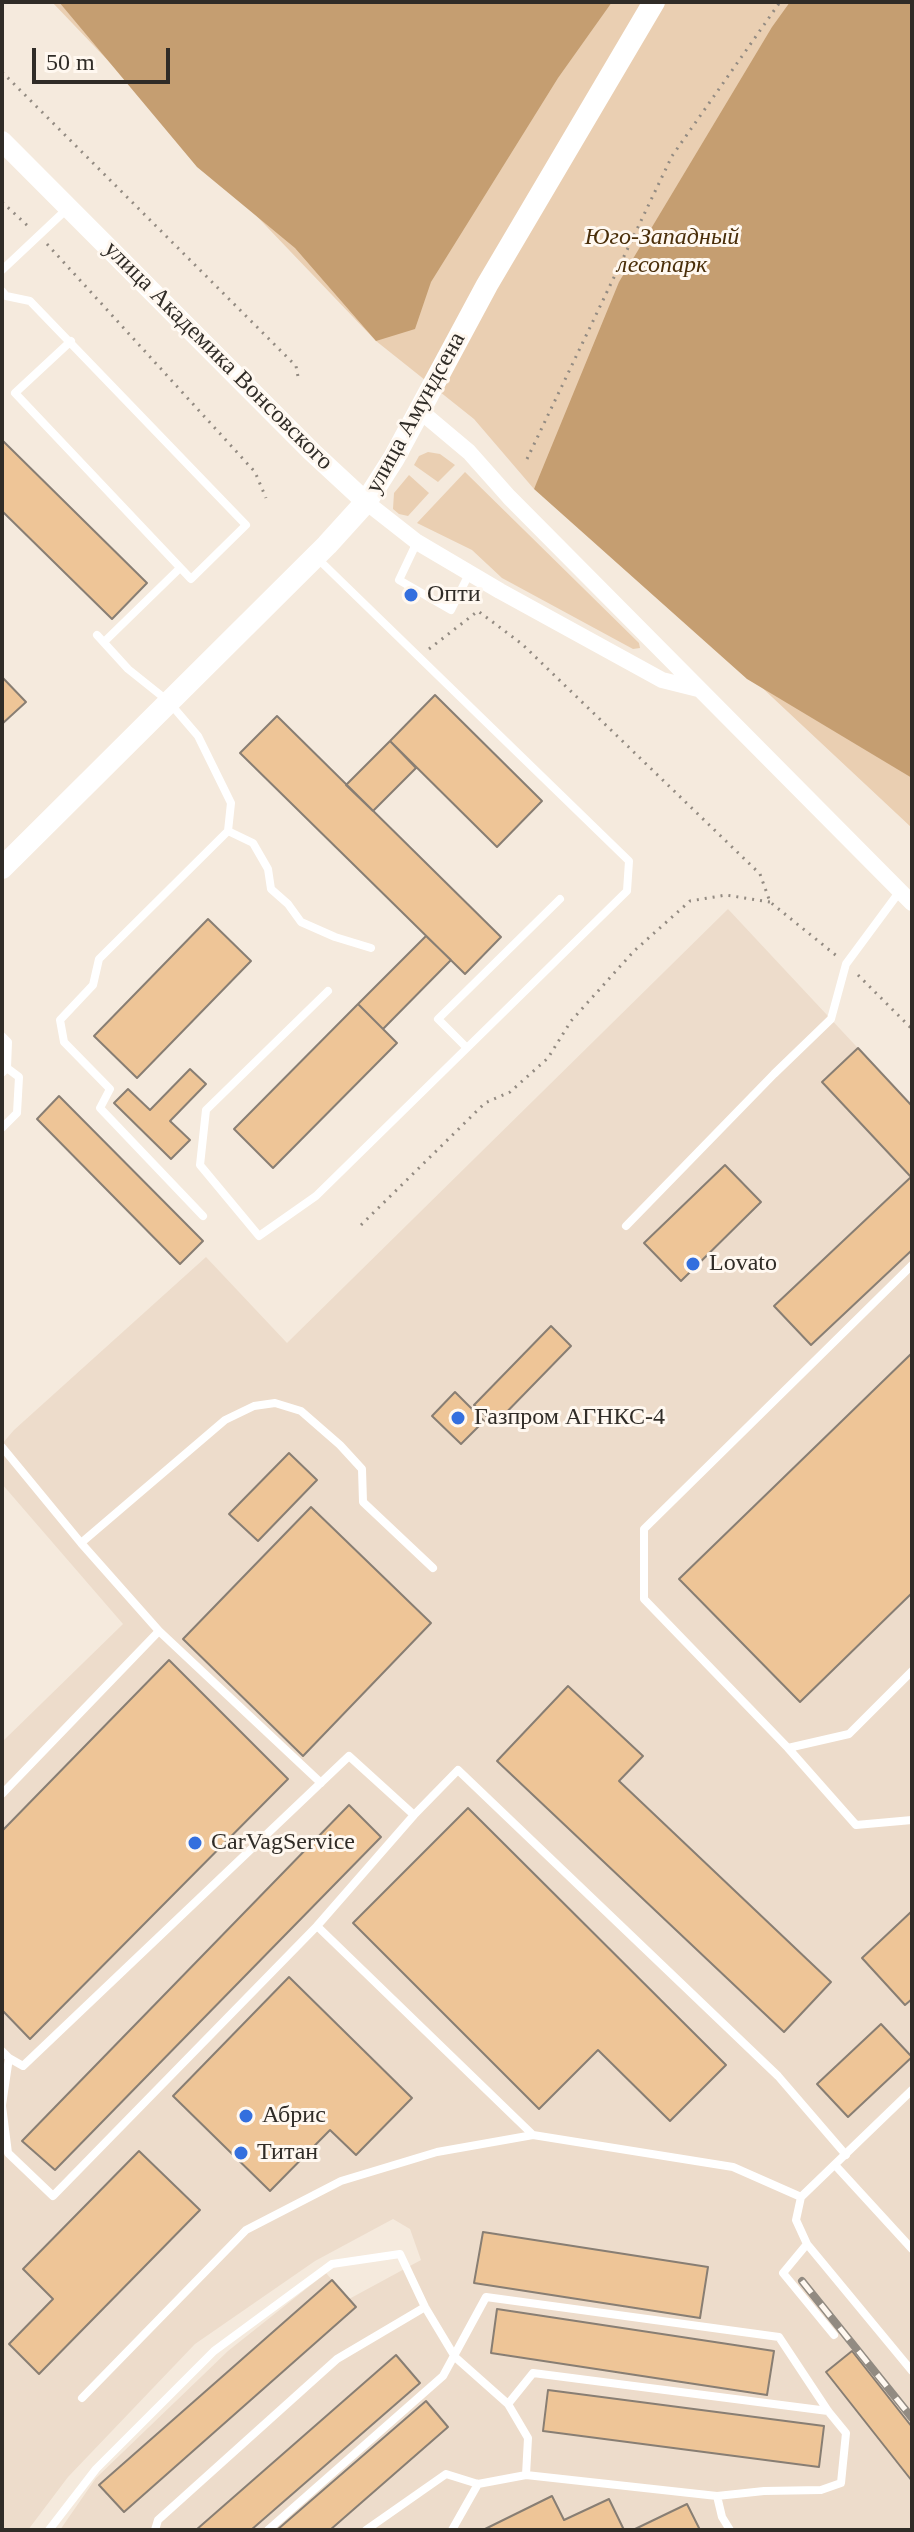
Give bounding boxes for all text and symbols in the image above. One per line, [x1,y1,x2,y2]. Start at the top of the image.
scale bar [36,32,174,82]
text: 50 m [46,49,95,75]
park label: Юго-Западный лесопарк [585,224,739,280]
street label: улица Академика Вонсовского [97,235,339,477]
street label: улица Амундсена [360,327,472,499]
place label: Опти [427,581,481,609]
marker: Опти [402,586,420,604]
place label: Lovato [709,1250,777,1278]
marker: Lovato [684,1255,702,1273]
place label: Газпром АГНКС-4 [474,1404,665,1432]
marker: Газпром АГНКС-4 [449,1409,467,1427]
place label: CarVagService [211,1829,355,1857]
marker: CarVagService [186,1834,204,1852]
place label: Абрис [262,2102,326,2130]
marker: Абрис [237,2107,255,2125]
place label: Титан [257,2139,318,2167]
marker: Титан [232,2144,250,2162]

